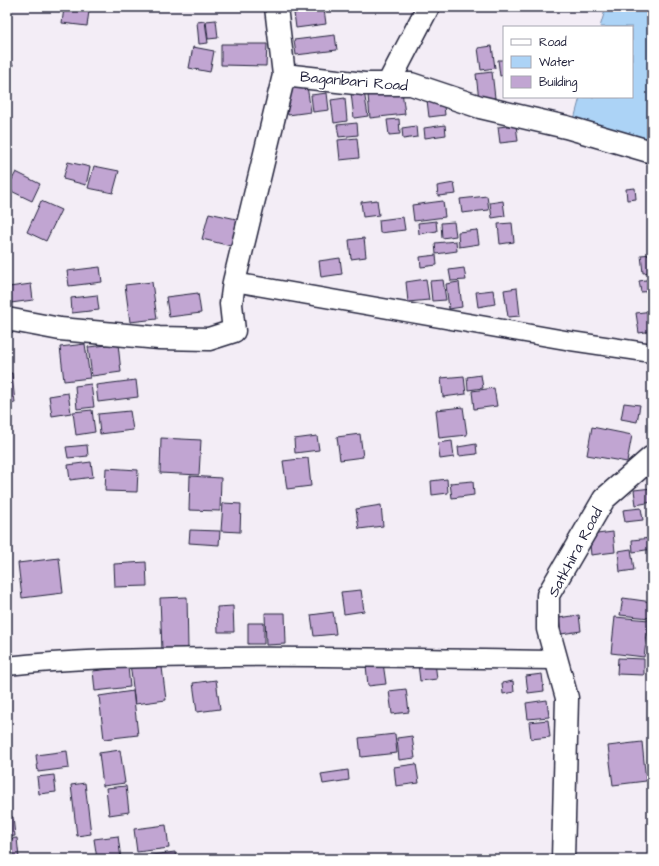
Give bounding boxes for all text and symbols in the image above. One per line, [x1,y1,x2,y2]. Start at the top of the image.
legend [503,26,633,98]
text: Road [539,34,567,51]
text: Water [539,54,575,71]
street label: Baganbari Road [299,66,409,98]
text: Building [539,74,577,92]
street label: Satkhira Road [543,504,608,601]

